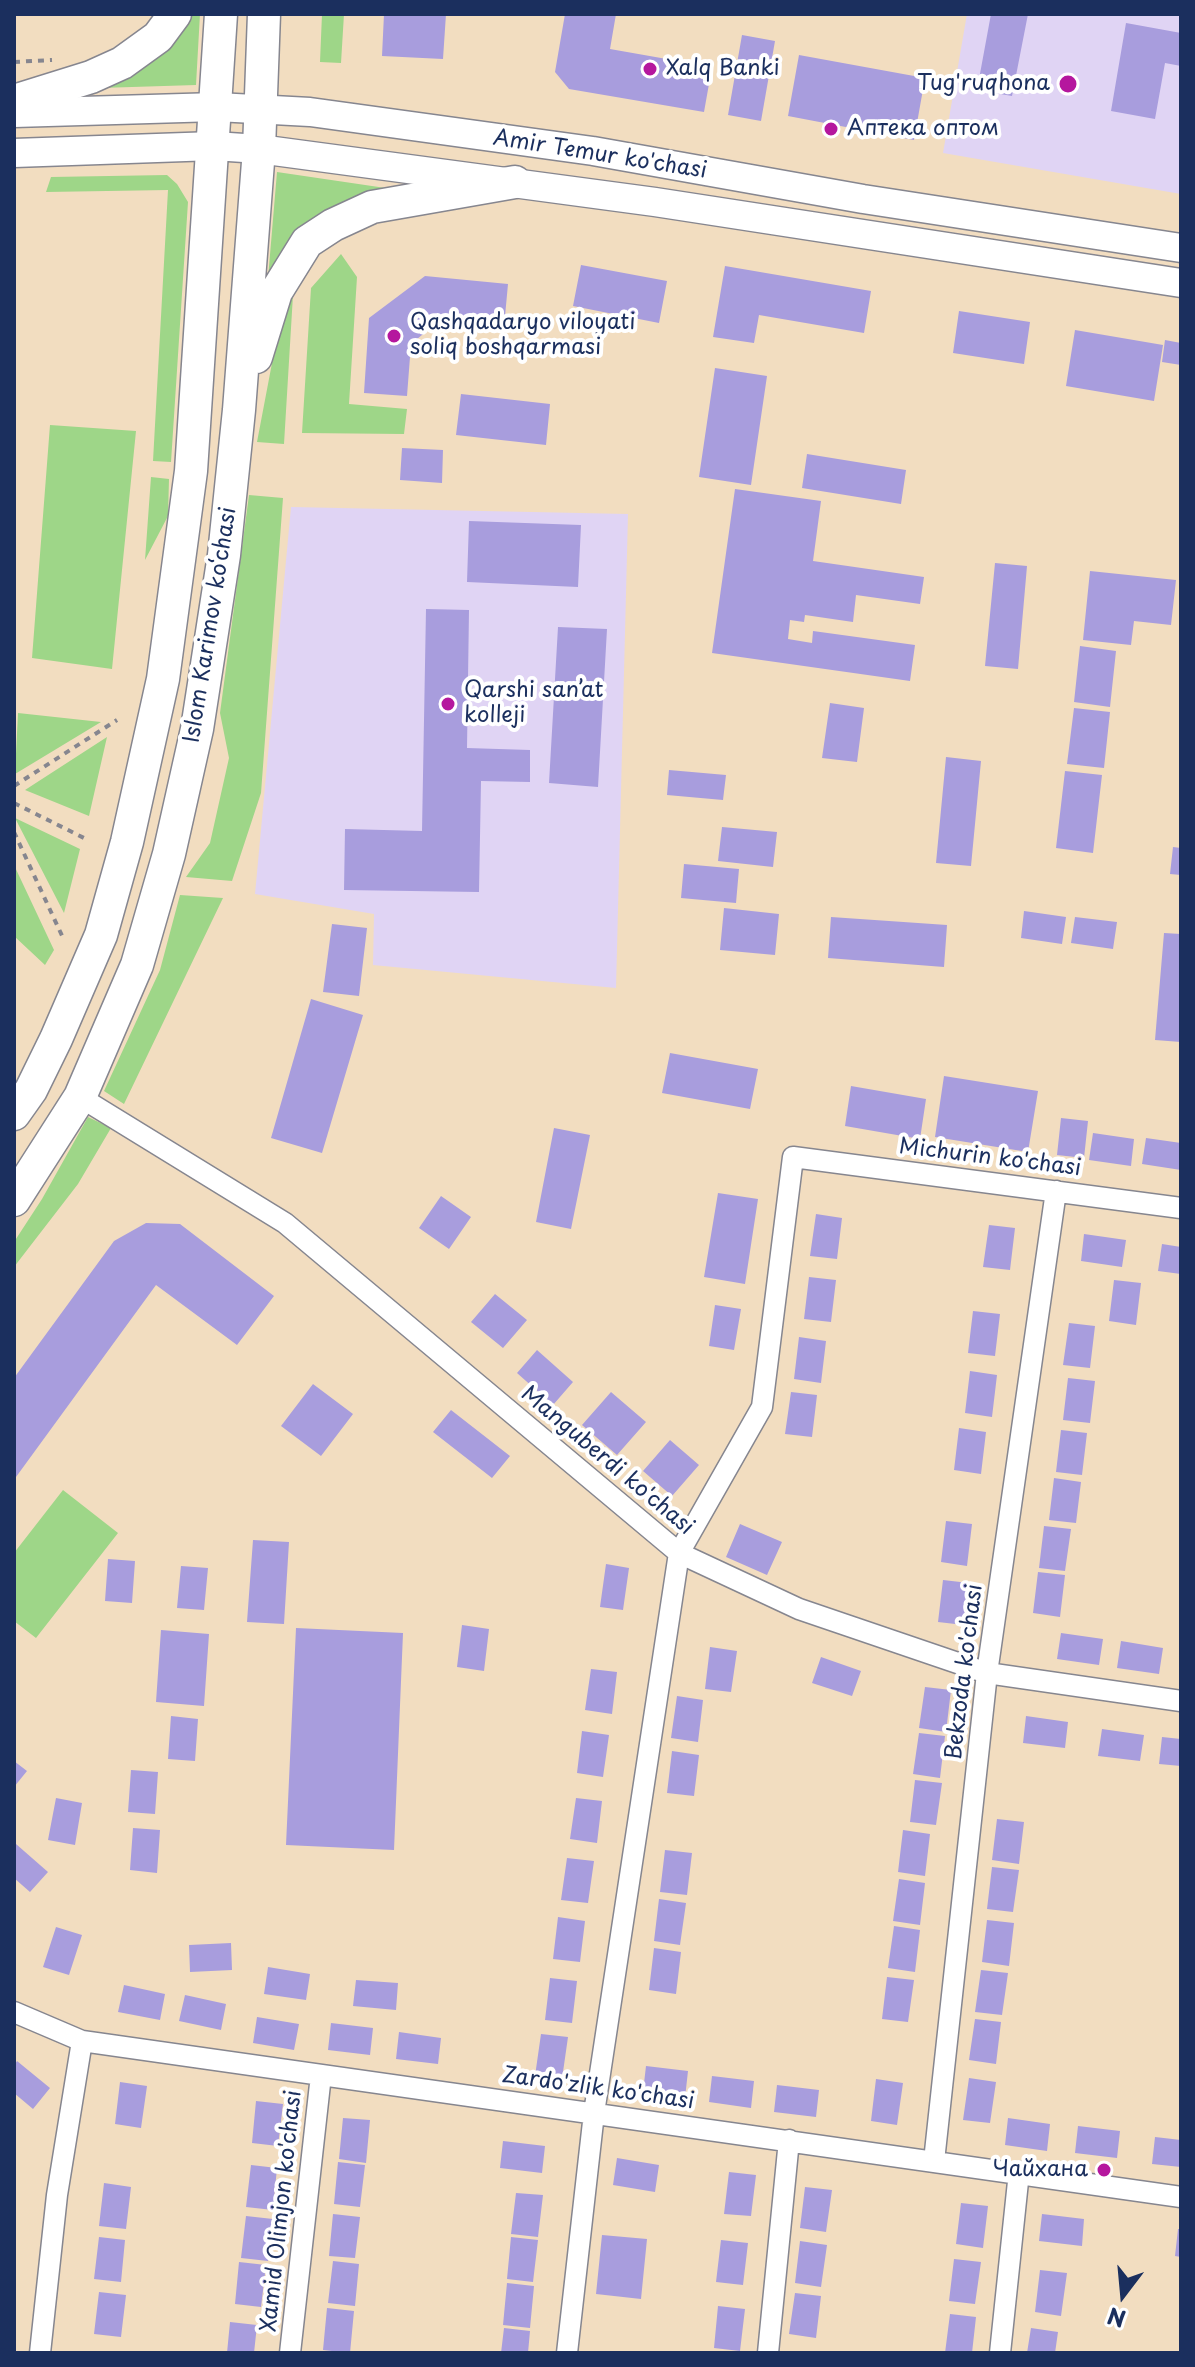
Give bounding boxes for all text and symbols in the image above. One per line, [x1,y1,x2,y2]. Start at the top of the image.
place label: Xalq Banki [666,56,780,82]
marker: Xalq Banki [641,60,659,78]
place label: Tug'ruqhona [917,71,1050,97]
marker: Tug'ruqhona [1057,73,1079,95]
place label: Аптека оптом [847,116,999,142]
marker: Аптека оптом [822,120,840,138]
street label: Amir Temur ko'chasi [491,125,709,185]
place label: Qashqadaryo viloyati soliq boshqarmasi [410,310,636,362]
marker: Qashqadaryo viloyati soliq boshqarmasi [385,327,403,345]
street label: Islom Karimov ko‘chasi [179,505,243,745]
place label: Qarshi san’at kolleji [464,678,603,730]
marker: Qarshi san’at kolleji [439,695,457,713]
street label: Michurin ko'chasi [897,1134,1083,1182]
street label: Manguberdi ko'chasi [515,1381,699,1541]
street label: Bekzoda ko'chasi [941,1583,989,1761]
street label: Zardo'zlik ko'chasi [500,2062,696,2116]
street label: Xamid Olimjon ko'chasi [256,2089,308,2333]
place label: Чайхана [993,2157,1088,2183]
marker: Чайхана [1095,2161,1113,2179]
north arrow [1083,2255,1163,2335]
text: N [1103,2300,1129,2337]

